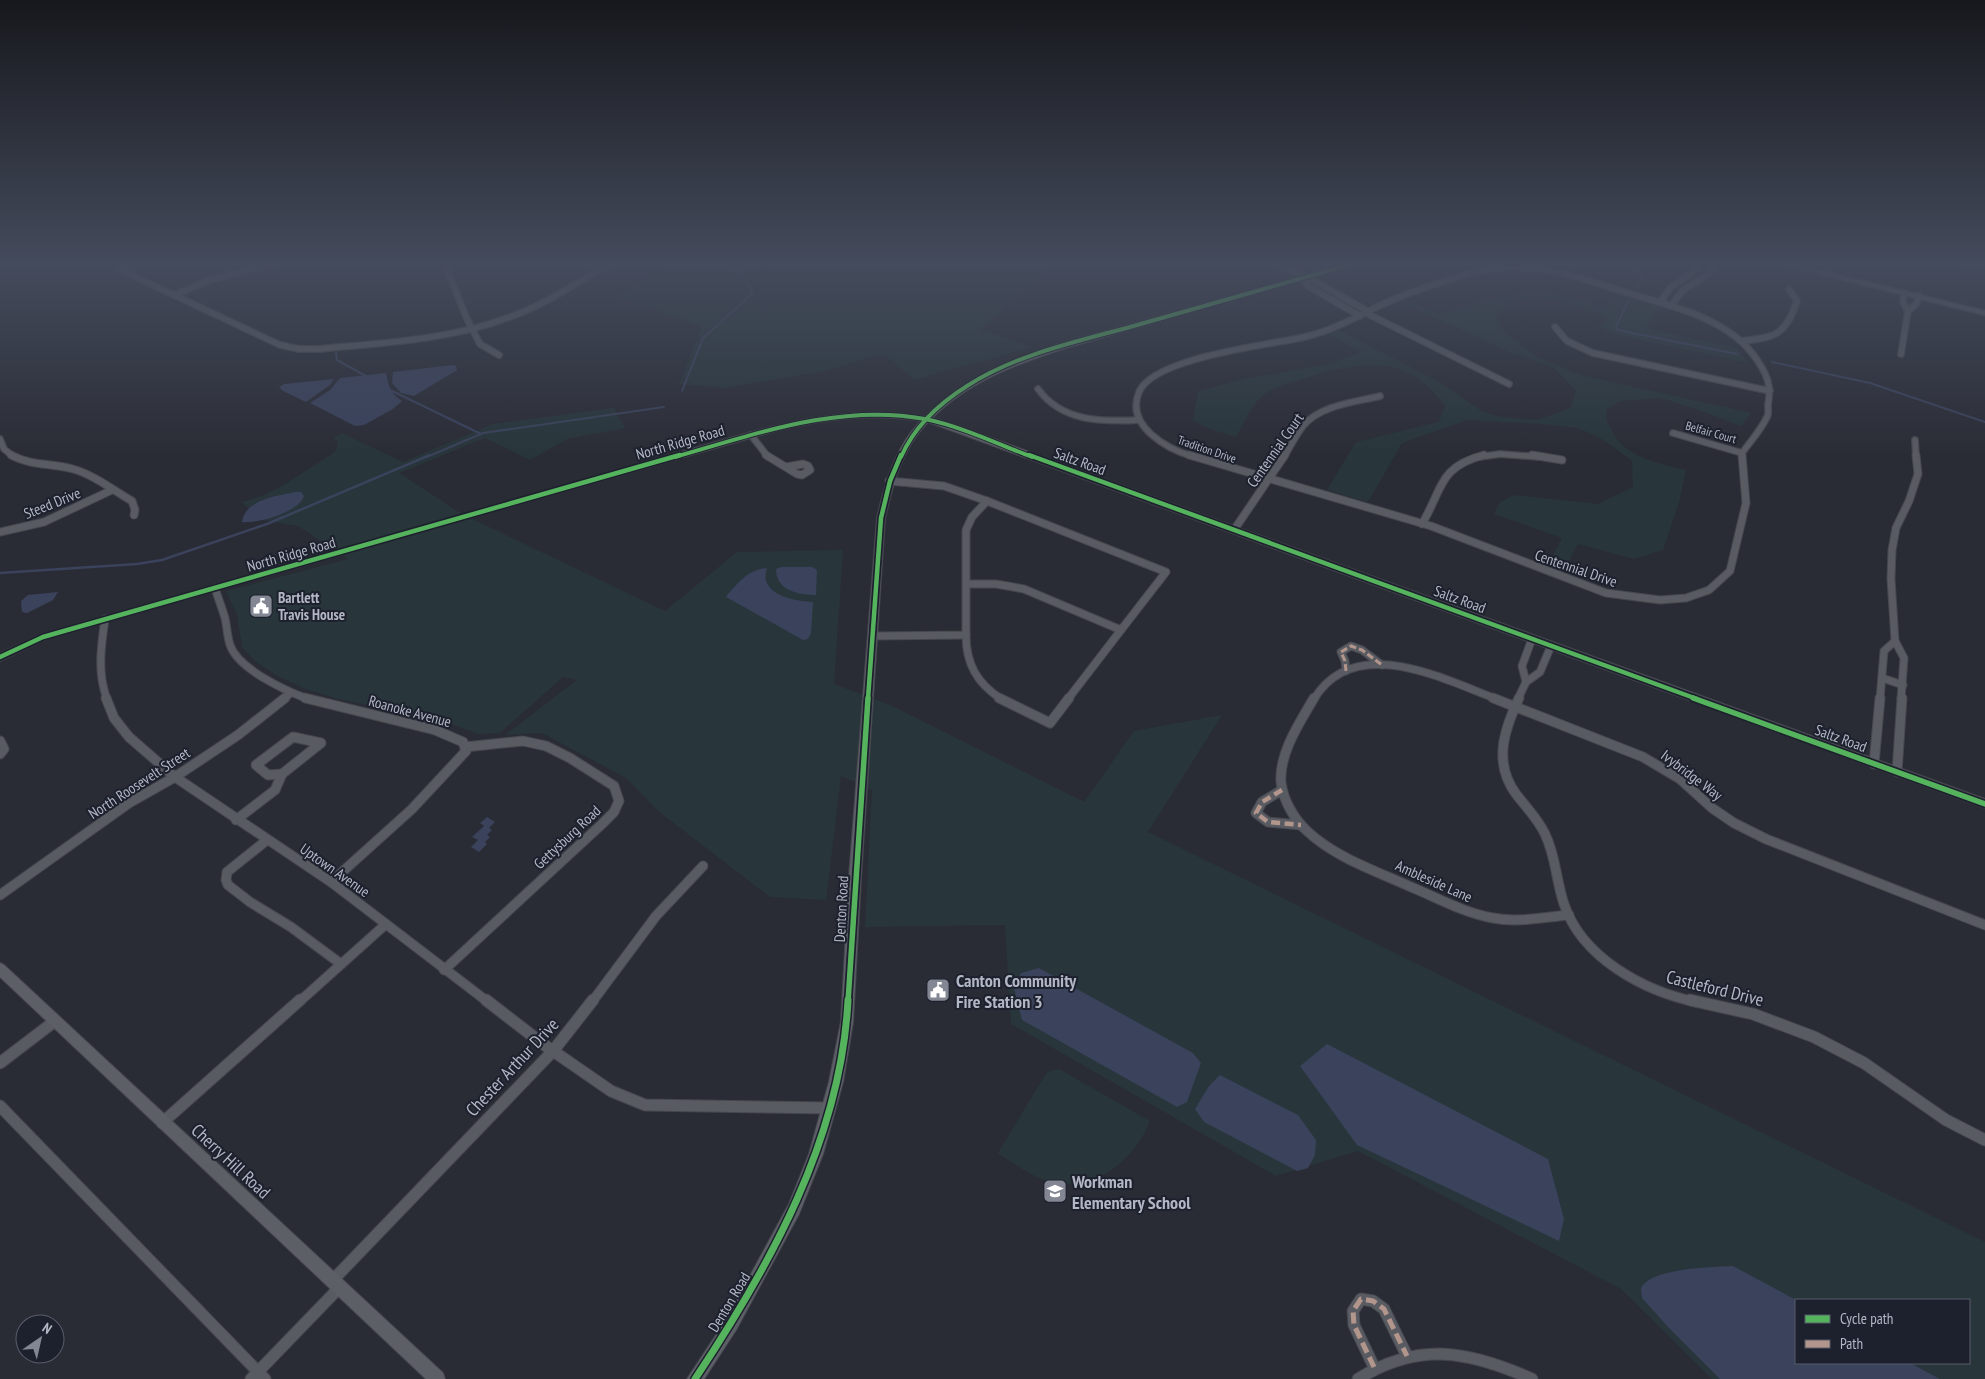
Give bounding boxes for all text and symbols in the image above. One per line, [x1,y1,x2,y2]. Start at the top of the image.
street label: Centennial Court [1242,409,1308,491]
street label: Belfair Court [1684,418,1739,447]
street label: North Ridge Road [633,420,727,464]
street label: Tradition Drive [1176,432,1238,466]
street label: Saltz Road [1051,443,1109,479]
street label: Steed Drive [21,483,83,523]
street label: North Ridge Road [244,532,338,576]
street label: Centennial Drive [1532,545,1620,591]
street label: Saltz Road [1431,581,1489,617]
place label: Bartlett Travis House [278,588,345,624]
public building icon: Bartlett Travis House [248,593,274,619]
street label: Roanoke Avenue [367,691,453,731]
street label: Saltz Road [1812,720,1870,756]
street label: North Roosevelt Street [85,743,193,823]
street label: Ivybridge Way [1657,746,1727,805]
street label: Gettysburg Road [530,801,604,873]
street label: Uptown Avenue [296,839,374,901]
street label: Ambleside Lane [1393,856,1475,906]
street label: Denton Road [830,875,852,943]
street label: Castleford Drive [1664,965,1766,1011]
place label: Canton Community Fire Station 3 [956,969,1077,1013]
public building icon: Canton Community Fire Station 3 [925,977,951,1003]
street label: Chester Arthur Drive [461,1013,563,1121]
street label: Cherry Hill Road [187,1118,275,1204]
place label: Workman Elementary School [1071,1170,1191,1214]
school or university icon: Workman Elementary School [1042,1178,1068,1204]
street label: Denton Road [704,1269,754,1335]
legend [1795,1299,1970,1364]
text: Cycle path [1840,1309,1893,1328]
north arrow [15,1314,65,1364]
text: N [39,1319,55,1338]
text: Path [1840,1334,1863,1353]

